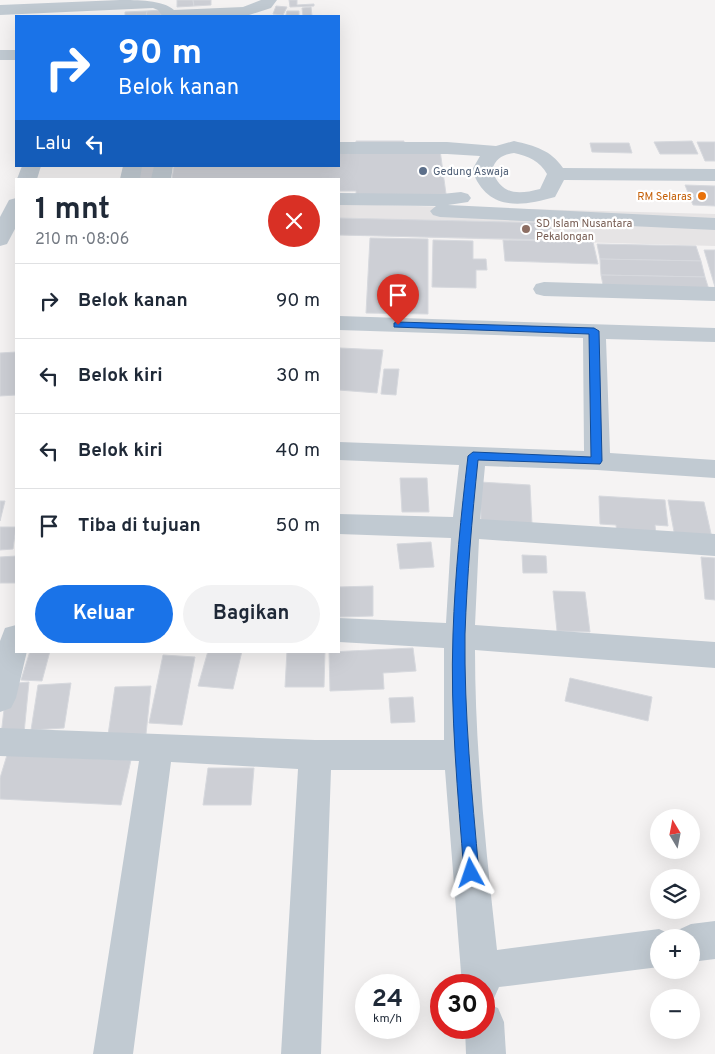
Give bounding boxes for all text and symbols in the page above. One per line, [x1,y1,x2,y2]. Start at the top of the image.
text: 90 m [118,32,202,76]
icon: right [35,35,100,100]
text: Belok kanan [118,75,239,102]
icon: left [81,130,109,158]
text: Lalu [35,132,71,156]
marker: Gedung Aswaja [417,165,429,177]
place label: Gedung Aswaja [433,165,509,179]
place label: RM Selaras [637,190,692,204]
marker: RM Selaras [696,190,708,202]
text: 1 mnt [35,192,110,229]
button: close [268,195,320,247]
place label: SD Islam Nusantara Pekalongan [536,217,632,244]
marker: SD Islam Nusantara Pekalongan [520,223,532,235]
text: 210 m · 08:06 [35,230,129,250]
pin [377,274,419,325]
icon: arrive [384,281,412,309]
icon: right [35,287,63,315]
text: Belok kanan [78,289,188,313]
text: 90 m [276,289,320,313]
icon: left [35,362,63,390]
text: Belok kiri [78,364,163,388]
text: 30 m [276,364,320,388]
icon: left [35,437,63,465]
text: Belok kiri [78,439,163,463]
text: 40 m [275,439,320,463]
icon: arrive [35,512,63,540]
text: Tiba di tujuan [78,514,201,538]
text: 50 m [275,514,320,538]
button: Keluar [35,585,173,643]
button: Bagikan [183,585,320,643]
north arrow [650,809,700,859]
map controls [650,809,700,1039]
position arrow [444,846,496,898]
button: layers [650,869,700,919]
button: + [650,929,700,979]
speed limit sign: 30 [430,974,495,1039]
text: 24 [372,984,403,1016]
button: − [650,989,700,1039]
text: km/h [373,1011,402,1027]

